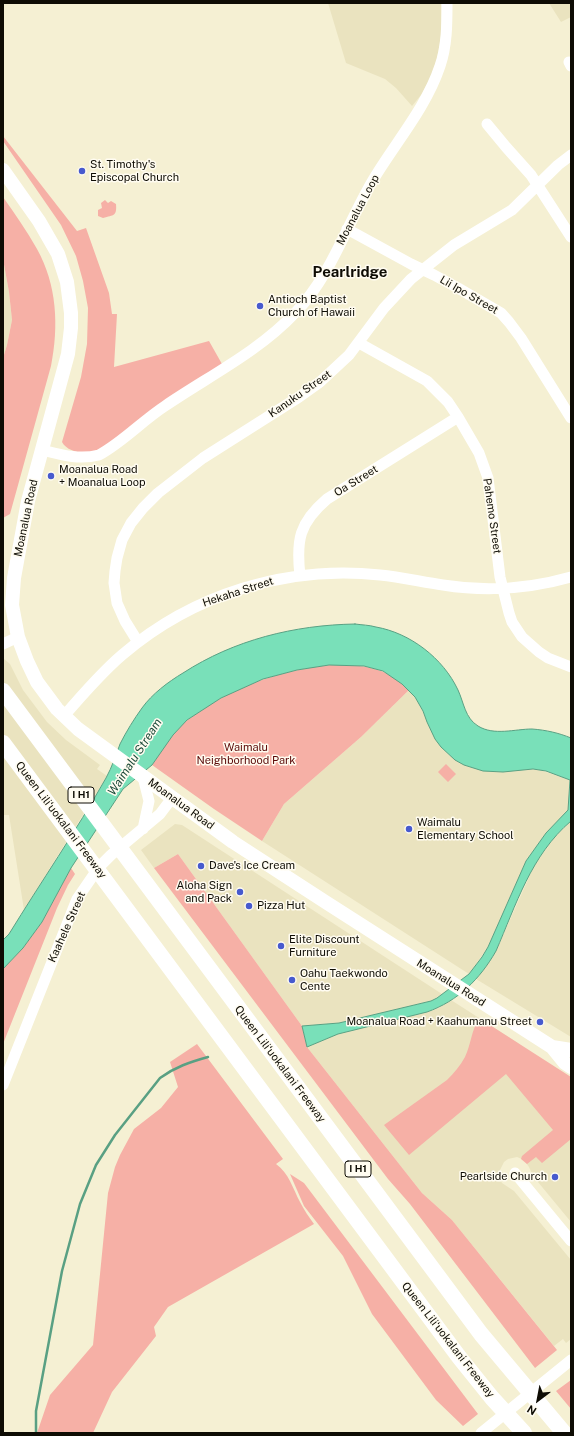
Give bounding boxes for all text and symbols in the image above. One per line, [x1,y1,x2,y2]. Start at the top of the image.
place label: St. Timothy's Episcopal Church [90,158,179,184]
marker: St. Timothy's Episcopal Church [77,166,87,176]
street label: Moanalua Loop [334,173,382,247]
district label: Pearlridge [313,263,387,281]
street label: Lii Ipo Street [437,273,501,317]
place label: Antioch Baptist Church of Hawaii [268,293,355,319]
marker: Antioch Baptist Church of Hawaii [255,301,265,311]
street label: Kanuku Street [266,368,334,420]
street label: Oa Street [332,462,380,500]
place label: Moanalua Road + Moanalua Loop [59,463,146,489]
marker: Moanalua Road + Moanalua Loop [46,471,56,481]
street label: Pahemo Street [480,477,504,555]
street label: Moanalua Road [11,478,41,558]
street label: Hekaha Street [201,574,275,610]
water label: Waimalu Stream [105,716,165,798]
park label: Waimalu Neighborhood Park [197,741,295,767]
street label: Queen Liliʻuokalani Freeway [13,759,109,881]
street label: Moanalua Road [145,776,217,832]
road number: I H1 [68,787,94,803]
place label: Waimalu Elementary School [417,816,514,842]
marker: Waimalu Elementary School [404,824,414,834]
place label: Dave's Ice Cream [209,859,295,873]
marker: Dave's Ice Cream [196,861,206,871]
place label: Aloha Sign and Pack [177,879,232,905]
marker: Aloha Sign and Pack [235,887,245,897]
street label: Kaahele Street [45,890,89,964]
place label: Pizza Hut [257,899,305,913]
marker: Pizza Hut [244,901,254,911]
place label: Elite Discount Furniture [289,933,360,959]
marker: Elite Discount Furniture [276,941,286,951]
street label: Moanalua Road [414,957,488,1009]
place label: Oahu Taekwondo Cente [300,967,388,993]
marker: Oahu Taekwondo Cente [287,975,297,985]
street label: Queen Liliʻuokalani Freeway [232,1003,328,1125]
place label: Moanalua Road + Kaahumanu Street [346,1015,532,1029]
marker: Moanalua Road + Kaahumanu Street [535,1017,545,1027]
road number: I H1 [345,1161,371,1177]
place label: Pearlside Church [460,1170,547,1184]
marker: Pearlside Church [550,1172,560,1182]
street label: Queen Liliʻuokalani Freeway [399,1280,497,1400]
north arrow [518,1380,558,1420]
text: N [525,1403,538,1418]

